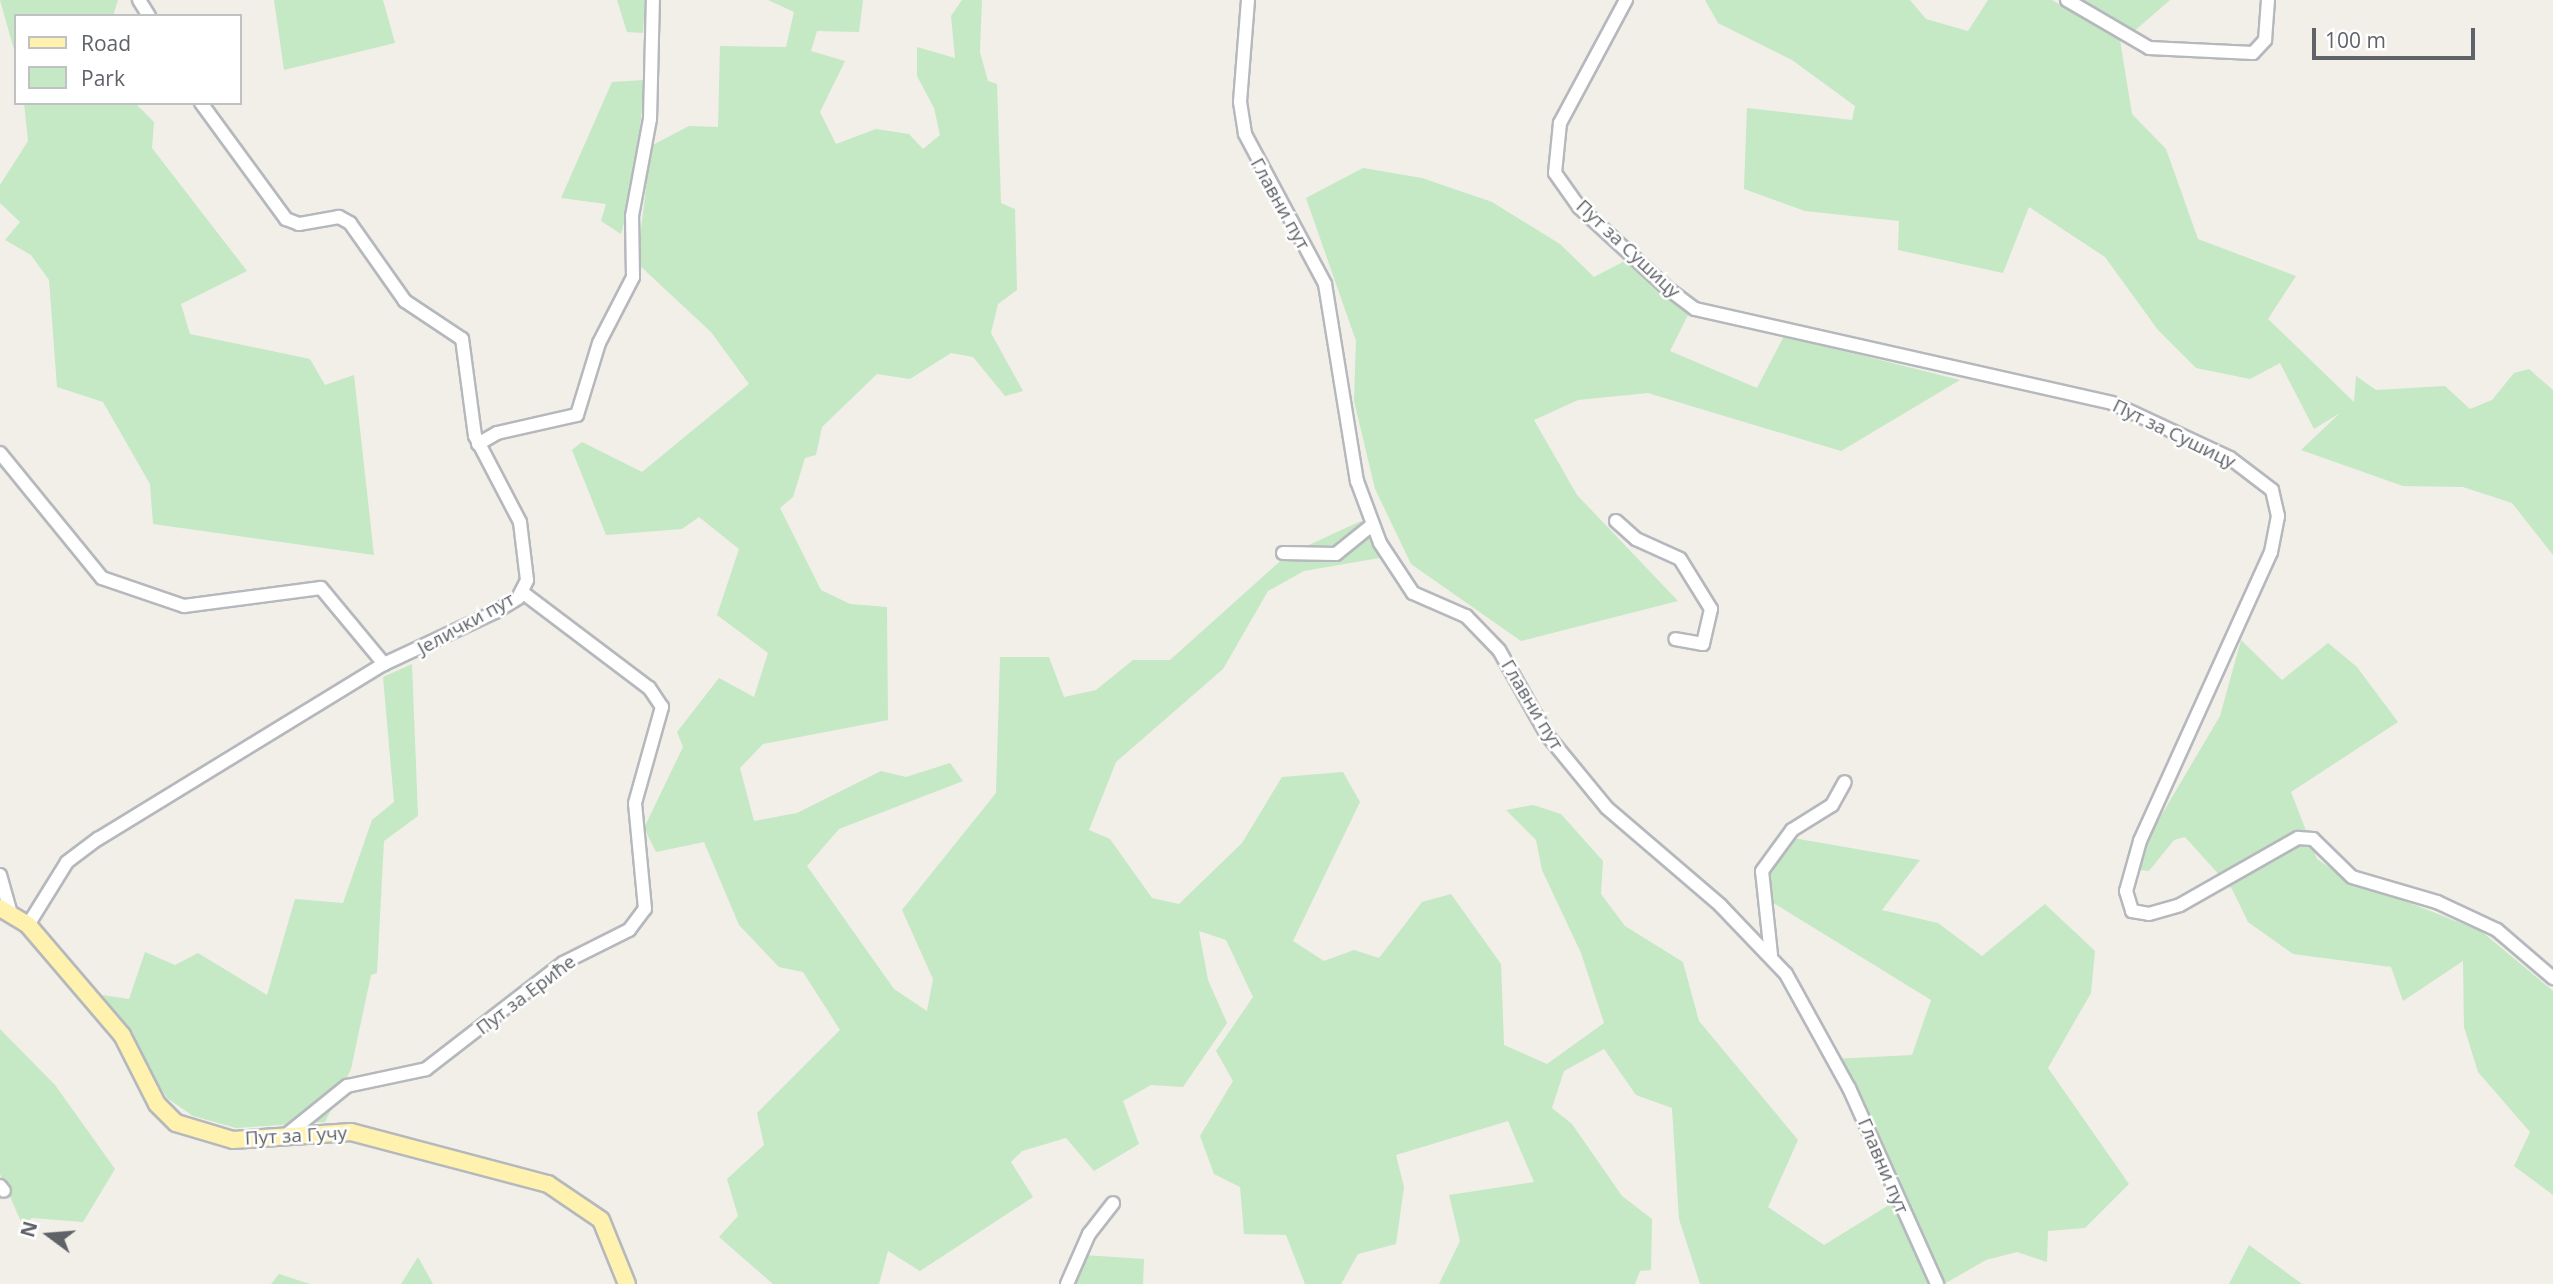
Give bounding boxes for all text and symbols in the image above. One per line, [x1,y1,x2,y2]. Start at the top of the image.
legend [14,14,242,105]
scale bar [2315,14,2478,58]
text: 100 m [2325,26,2386,54]
text: Road [81,29,131,57]
text: Park [81,64,125,92]
street label: Главни пут [1245,154,1315,254]
street label: Пут за Сушицу [1571,195,1685,303]
street label: Пут за Сушицу [2109,394,2239,474]
street label: Јелички пут [414,588,518,660]
street label: Главни пут [1496,656,1568,754]
street label: Пут за Ериће [472,950,580,1040]
street label: Главни пут [1853,1115,1913,1217]
street label: Пут за Гучу [244,1122,348,1150]
north arrow [14,1200,84,1270]
text: N [14,1218,43,1240]

